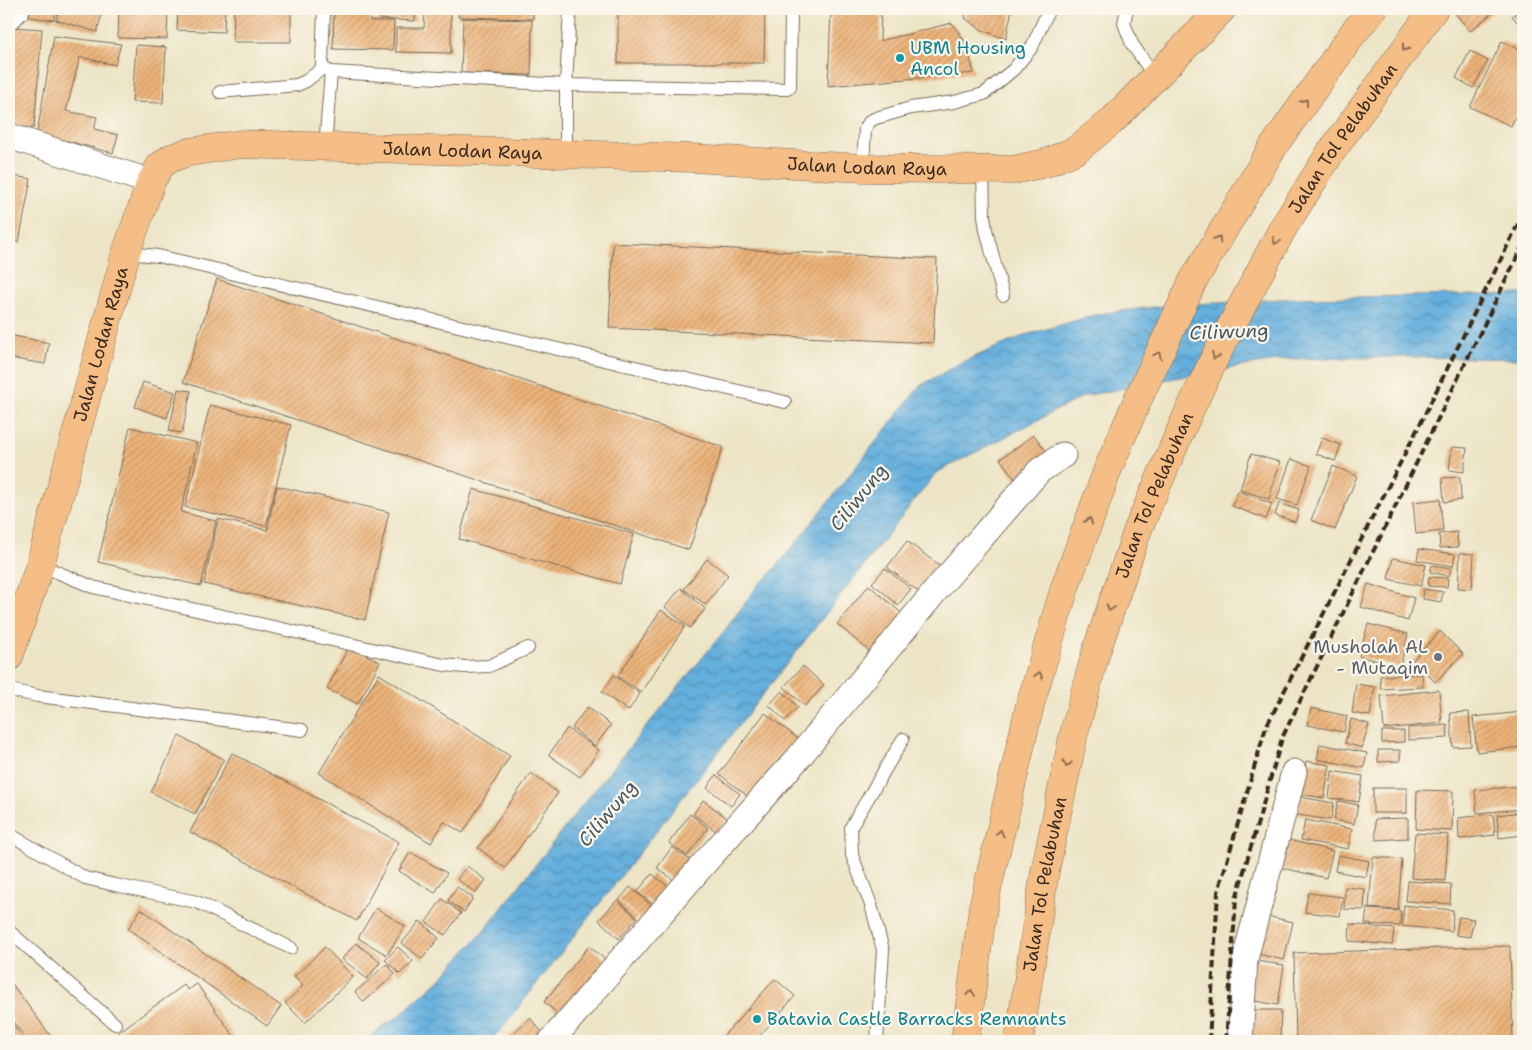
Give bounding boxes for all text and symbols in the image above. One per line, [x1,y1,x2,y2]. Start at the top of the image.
place label: UBM Housing Ancol [910,36,1026,81]
one-way arrow [1402,42,1411,52]
marker: UBM Housing Ancol [894,52,906,64]
street label: Jalan Tol Pelabuhan [1283,58,1403,218]
one-way arrow [1299,98,1308,107]
street label: Jalan Lodan Raya [382,136,543,165]
street label: Jalan Lodan Raya [786,152,947,181]
one-way arrow [1211,235,1221,244]
one-way arrow [1272,236,1282,245]
street label: Jalan Lodan Raya [68,264,134,425]
water label: Ciliwung [1189,318,1269,345]
one-way arrow [1152,351,1163,360]
one-way arrow [1211,351,1222,360]
street label: Jalan Tol Pelabuhan [1110,409,1199,582]
water label: Ciliwung [824,459,893,536]
one-way arrow [1083,517,1094,526]
one-way arrow [1106,603,1116,611]
place label: Musholah AL - Mutaqim [1313,635,1428,680]
marker: Musholah AL - Mutaqim [1432,651,1444,663]
one-way arrow [1033,672,1043,680]
one-way arrow [1062,760,1073,769]
water label: Ciliwung [572,775,642,852]
street label: Jalan Tol Pelabuhan [1018,794,1072,973]
one-way arrow [994,829,1005,838]
one-way arrow [965,989,976,997]
place label: Batavia Castle Barracks Remnants [767,1007,1067,1031]
marker: Batavia Castle Barracks Remnants [751,1013,763,1025]

